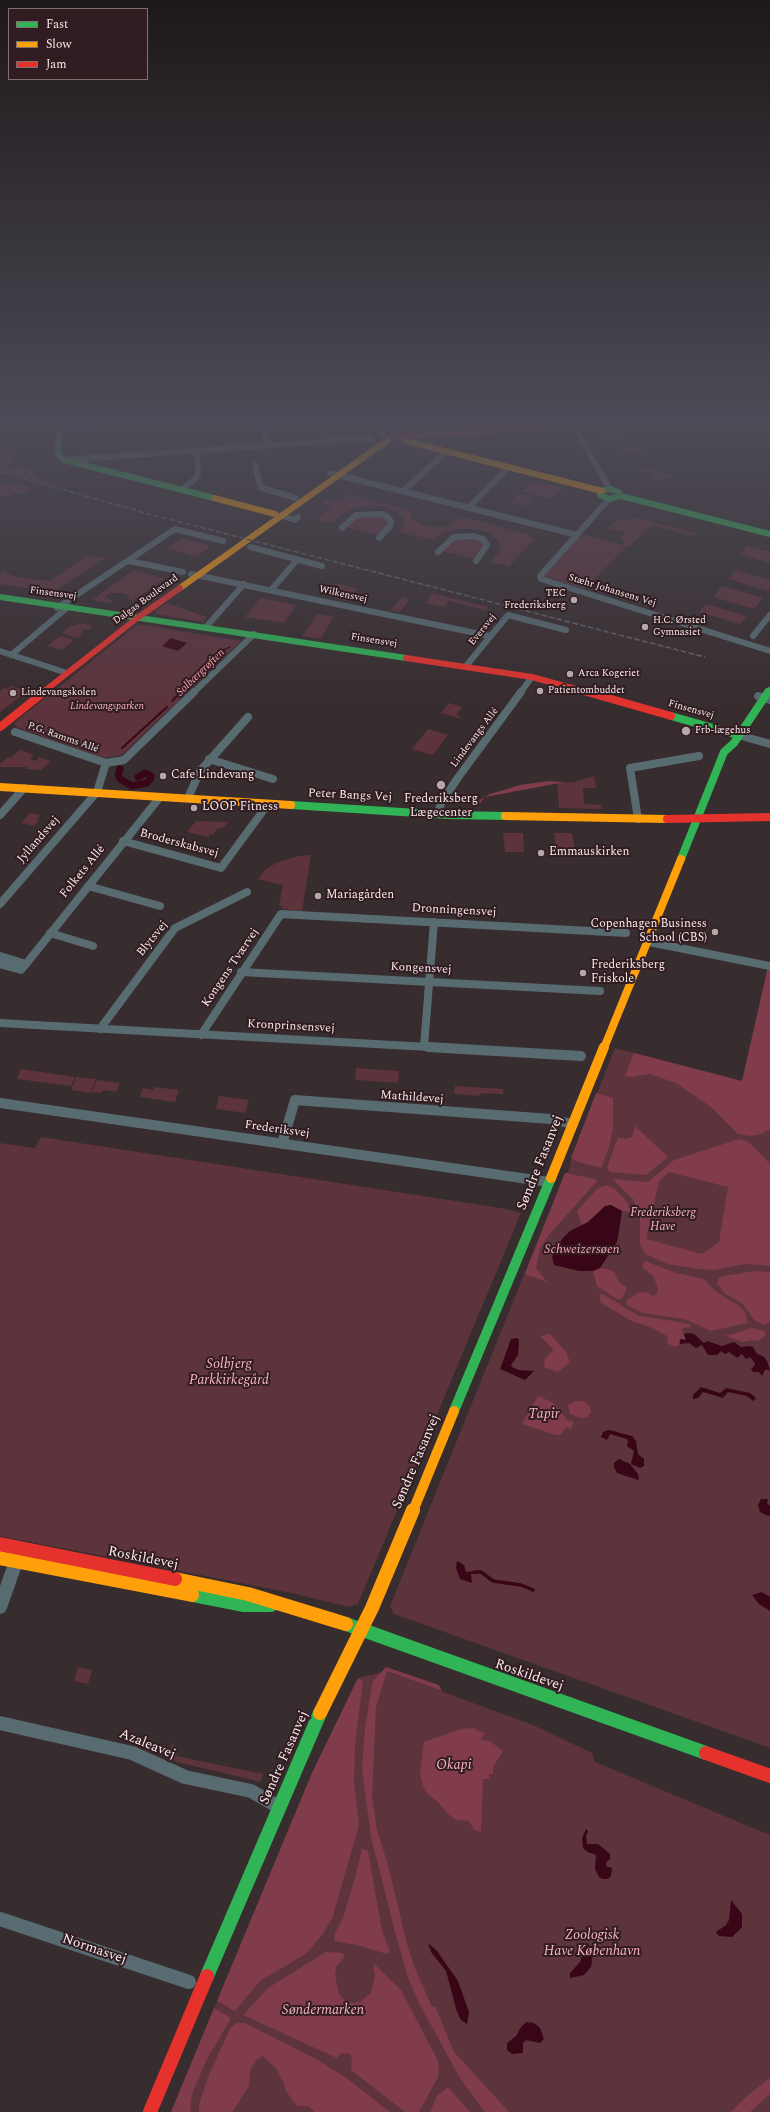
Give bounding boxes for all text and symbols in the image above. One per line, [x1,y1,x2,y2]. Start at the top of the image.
legend [8,8,148,80]
text: Fast [46,15,68,34]
text: Slow [46,35,71,54]
text: Jam [46,55,67,74]
street label: Dalgas Boulevard [111,572,181,628]
street label: Stæhr Johansens Vej [567,572,657,610]
street label: Wilkensvej [318,584,368,606]
street label: Finsensvej [29,585,77,603]
place label: TEC Frederiksberg [504,588,566,612]
marker: TEC Frederiksberg [569,595,579,605]
street label: Eversvej [467,612,499,648]
place label: H.C. Ørsted Gymnasiet [653,615,706,638]
marker: H.C. Ørsted Gymnasiet [640,622,650,632]
street label: Finsensvej [350,631,398,651]
water label: Solbærgrøften [174,647,228,699]
place label: Arca Kogeriet [578,668,640,680]
marker: Arca Kogeriet [565,669,575,679]
place label: Patientombuddet [548,685,625,697]
marker: Patientombuddet [535,686,545,696]
place label: Lindevangskolen [21,687,96,699]
marker: Lindevangskolen [8,688,18,698]
street label: Finsensvej [667,698,715,722]
park label: Lindevangsparken [70,701,144,713]
street label: Lindevangs Allé [449,706,501,770]
street label: P.G. Ramms Allé [26,720,100,756]
marker: Frb-lægehus [680,725,692,737]
place label: Frb-lægehus [695,725,751,737]
place label: Cafe Lindevang [171,769,254,783]
marker: Cafe Lindevang [158,771,168,781]
marker: Frederiksberg Lægecenter [435,779,447,791]
street label: Peter Bangs Vej [308,787,392,805]
place label: Frederiksberg Lægecenter [404,793,478,821]
place label: LOOP Fitness [202,801,278,815]
marker: LOOP Fitness [189,803,199,813]
street label: Jyllandsvej [15,814,63,866]
street label: Broderskabsvej [138,827,220,861]
street label: Folkets Allé [57,843,109,901]
place label: Emmauskirken [549,846,629,860]
marker: Emmauskirken [536,848,546,858]
place label: Mariagården [326,889,394,903]
marker: Mariagården [313,891,323,901]
street label: Dronningensvej [411,902,497,920]
street label: Blytsvej [134,918,172,960]
place label: Copenhagen Business School (CBS) [591,918,707,946]
street label: Kongens Tværvej [199,926,263,1010]
marker: Copenhagen Business School (CBS) [710,927,720,937]
place label: Frederiksberg Friskole [591,959,665,987]
street label: Kongensvej [390,960,452,978]
marker: Frederiksberg Friskole [578,968,588,978]
street label: Kronprinsensvej [247,1018,335,1036]
street label: Mathildevej [380,1089,444,1107]
street label: Søndre Fasanvej [514,1113,568,1213]
street label: Frederiksvej [244,1118,310,1142]
park label: Frederiksberg Have [630,1207,696,1235]
water label: Schweizersøen [544,1242,620,1258]
park label: Solbjerg Parkkirkegård [189,1357,269,1390]
park label: Tapir [528,1407,560,1423]
street label: Søndre Fasanvej [390,1412,444,1512]
street label: Roskildevej [106,1544,180,1574]
street label: Roskildevej [493,1656,565,1696]
street label: Søndre Fasanvej [257,1708,313,1808]
street label: Azaleavej [116,1726,178,1764]
park label: Okapi [436,1758,472,1774]
park label: Zoologisk Have København [544,1928,640,1960]
street label: Normasvej [60,1931,128,1969]
park label: Søndermarken [282,2003,364,2019]

